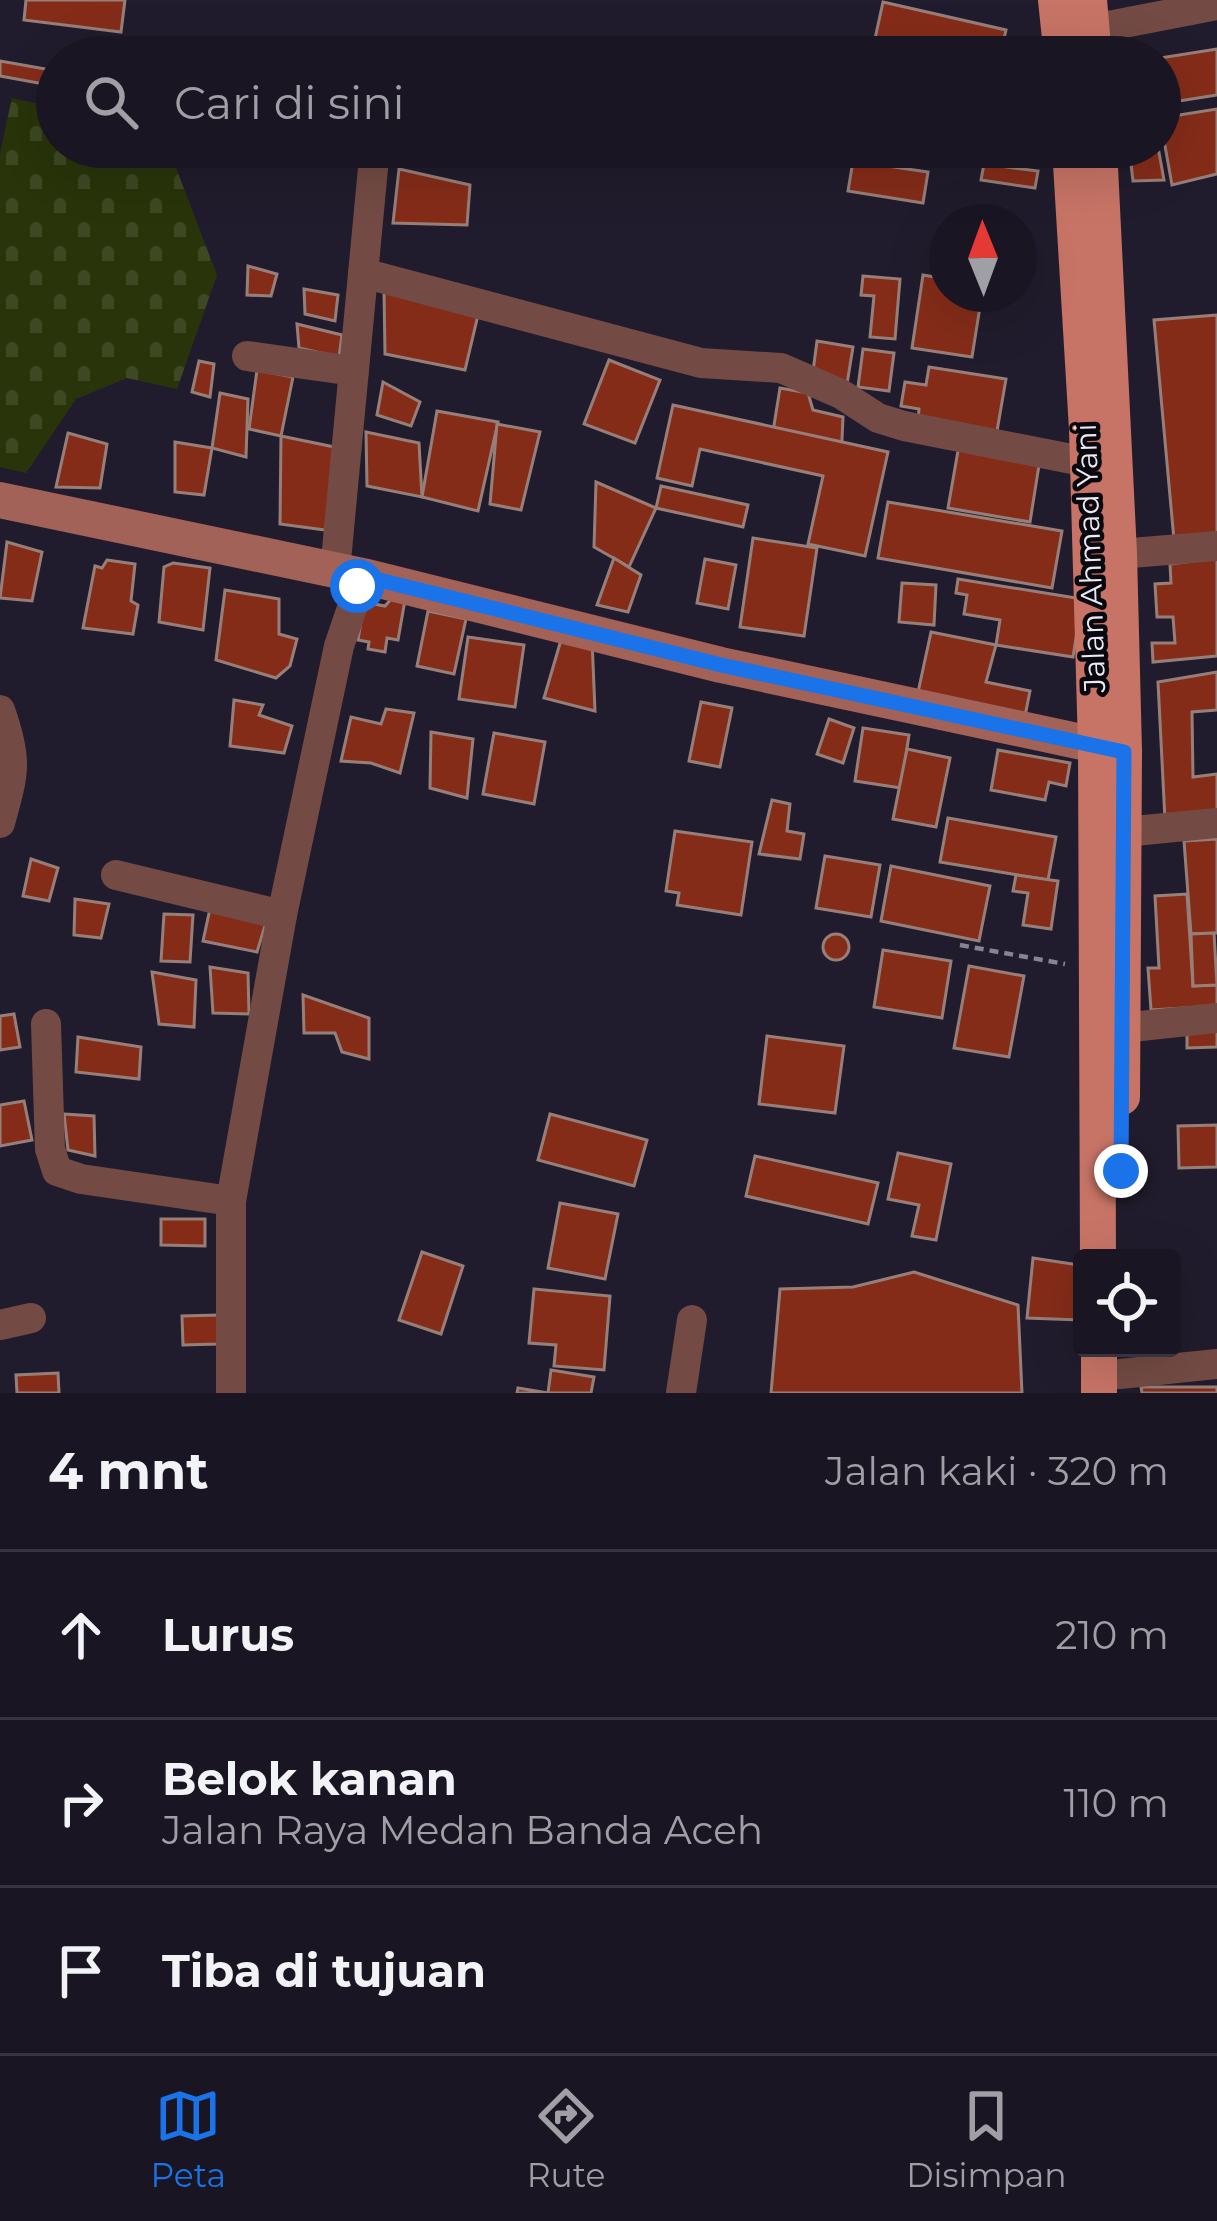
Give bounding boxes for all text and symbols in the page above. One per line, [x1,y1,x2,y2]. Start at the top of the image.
search box [36,36,1181,168]
icon: search [78,69,144,135]
text: Cari di sini [174,75,405,130]
north arrow [929,204,1037,312]
street label: Jalan Ahmad Yani [1067,423,1113,694]
route start [330,559,384,613]
route end [1094,1144,1148,1198]
map controls [1073,1249,1181,1357]
button: locate [1073,1249,1181,1357]
text: 4 mnt [48,1440,209,1502]
text: Jalan kaki · 320 m [825,1447,1169,1495]
icon: ahead [48,1602,114,1668]
text: Lurus [162,1607,294,1662]
text: 210 m [1055,1611,1169,1659]
text: Belok kanan [162,1751,457,1806]
icon: right [48,1770,114,1836]
text: 110 m [1063,1779,1169,1827]
text: Jalan Raya Medan Banda Aceh [162,1806,763,1854]
icon: arrive [48,1938,114,2004]
text: Tiba di tujuan [162,1943,486,1998]
tab: Peta [150,2083,226,2195]
tab: Rute [527,2083,605,2195]
tab: Disimpan [906,2083,1067,2195]

